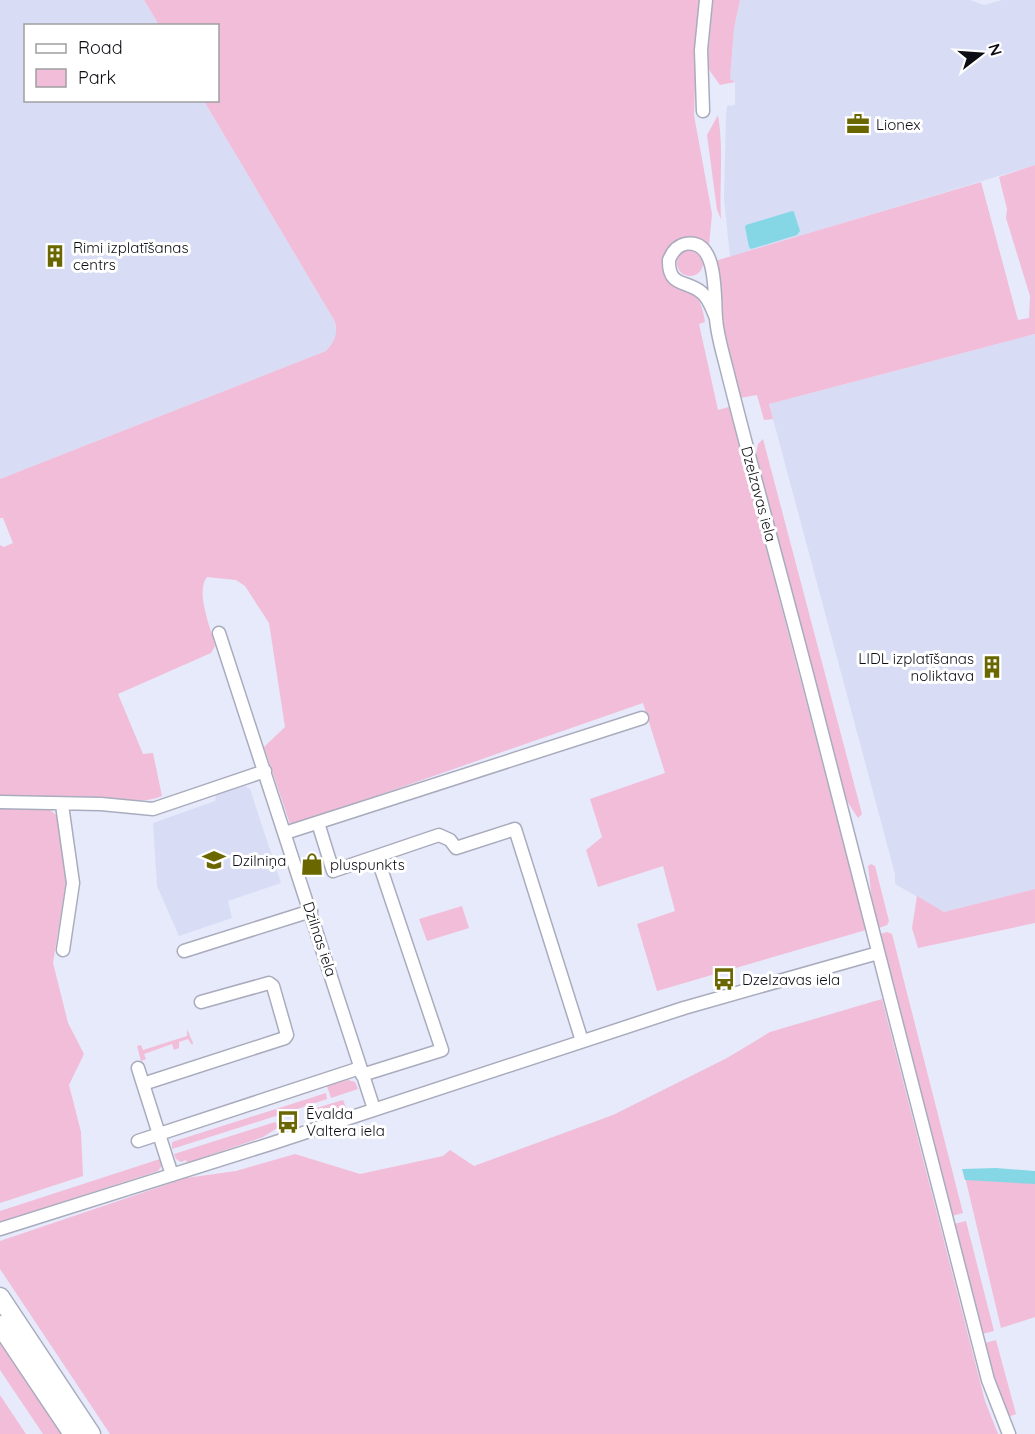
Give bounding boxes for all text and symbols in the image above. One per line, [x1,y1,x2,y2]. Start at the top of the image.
legend [24,24,219,102]
north arrow [951,24,1011,84]
text: Road [78,36,123,59]
text: N [984,41,1007,58]
text: Park [78,66,116,89]
office icon: Lionex [845,111,871,137]
place label: Lionex [876,115,921,134]
place label: Rimi izplatīšanas centrs [73,238,189,274]
building icon: Rimi izplatīšanas centrs [42,243,68,269]
street label: Dzelzavas iela [737,444,781,544]
place label: LIDL izplatīšanas noliktava [858,649,974,685]
building icon: LIDL izplatīšanas noliktava [979,654,1005,680]
school or university icon: Dzilniņa [201,847,227,873]
place label: Dzilniņa [232,851,286,870]
shop icon: pluspunkts [299,851,325,877]
place label: pluspunkts [330,855,405,874]
street label: Dzilnas iela [299,899,341,979]
bus stop icon: Dzelzavas iela [711,966,737,992]
place label: Dzelzavas iela [742,970,840,989]
place label: Ēvalda Valtera iela [306,1104,385,1140]
bus stop icon: Ēvalda Valtera iela [275,1109,301,1135]

